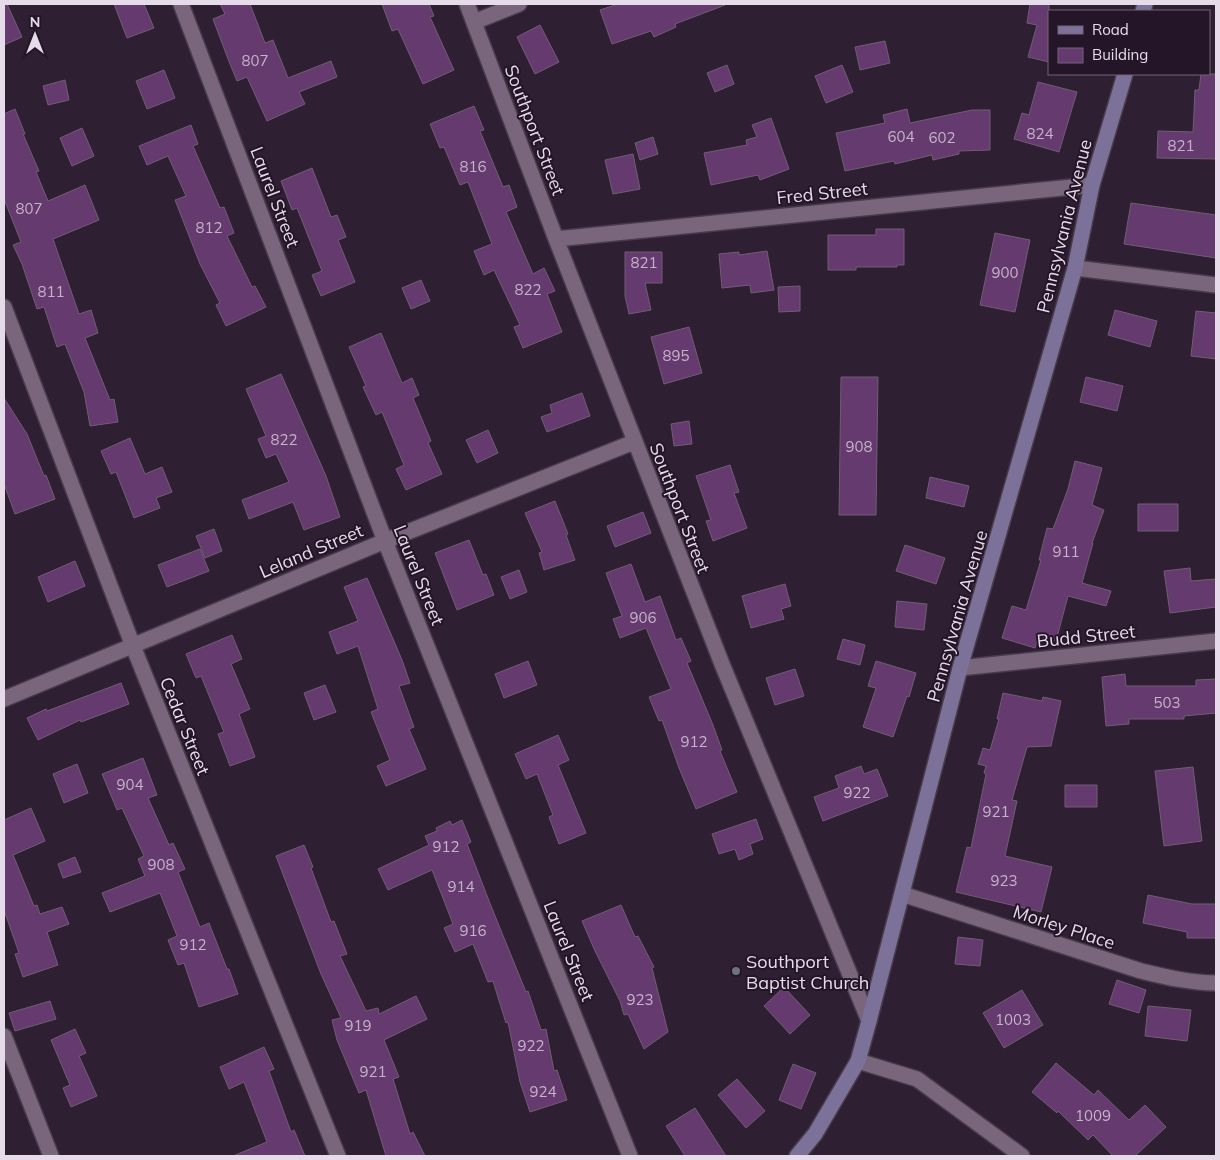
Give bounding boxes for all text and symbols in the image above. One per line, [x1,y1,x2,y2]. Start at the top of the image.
north arrow [10,10,60,60]
legend [1048,10,1210,75]
text: N [30,13,40,31]
text: Road [1092,20,1129,39]
text: Building [1092,45,1148,64]
house number: 807 [241,51,269,70]
street label: Southport Street [500,62,570,198]
house number: 824 [1026,124,1054,143]
house number: 604 [887,127,915,146]
house number: 602 [928,128,956,147]
house number: 821 [1167,136,1195,155]
street label: Pennsylvania Avenue [1031,137,1097,315]
street label: Laurel Street [245,143,305,251]
house number: 816 [459,157,487,176]
street label: Fred Street [775,177,869,209]
house number: 807 [15,199,43,218]
house number: 812 [195,218,223,237]
house number: 821 [630,253,658,272]
house number: 900 [991,263,1019,282]
house number: 822 [514,280,542,299]
house number: 811 [37,282,65,301]
house number: 895 [662,346,690,365]
house number: 822 [270,430,298,449]
house number: 908 [845,437,873,456]
street label: Southport Street [645,440,715,576]
street label: Leland Street [256,519,366,583]
street label: Laurel Street [388,522,450,628]
street label: Pennsylvania Avenue [921,527,993,705]
house number: 911 [1052,542,1080,561]
house number: 906 [629,608,657,627]
street label: Budd Street [1036,619,1136,653]
street label: Cedar Street [155,673,215,779]
house number: 503 [1153,693,1181,712]
house number: 912 [680,732,708,751]
house number: 904 [116,775,144,794]
house number: 922 [843,783,871,802]
house number: 921 [982,802,1010,821]
house number: 912 [432,837,460,856]
house number: 908 [147,855,175,874]
house number: 923 [990,871,1018,890]
house number: 914 [447,877,475,896]
street label: Laurel Street [538,898,600,1004]
street label: Morley Place [1010,900,1118,954]
house number: 916 [459,921,487,940]
house number: 912 [179,935,207,954]
place label: Southport Baptist Church [746,950,869,994]
marker: Southport Baptist Church [730,965,742,977]
house number: 923 [626,990,654,1009]
house number: 1003 [995,1010,1031,1029]
house number: 919 [344,1016,372,1035]
house number: 922 [517,1036,545,1055]
house number: 921 [359,1062,387,1081]
house number: 924 [529,1082,557,1101]
house number: 1009 [1075,1106,1111,1125]

